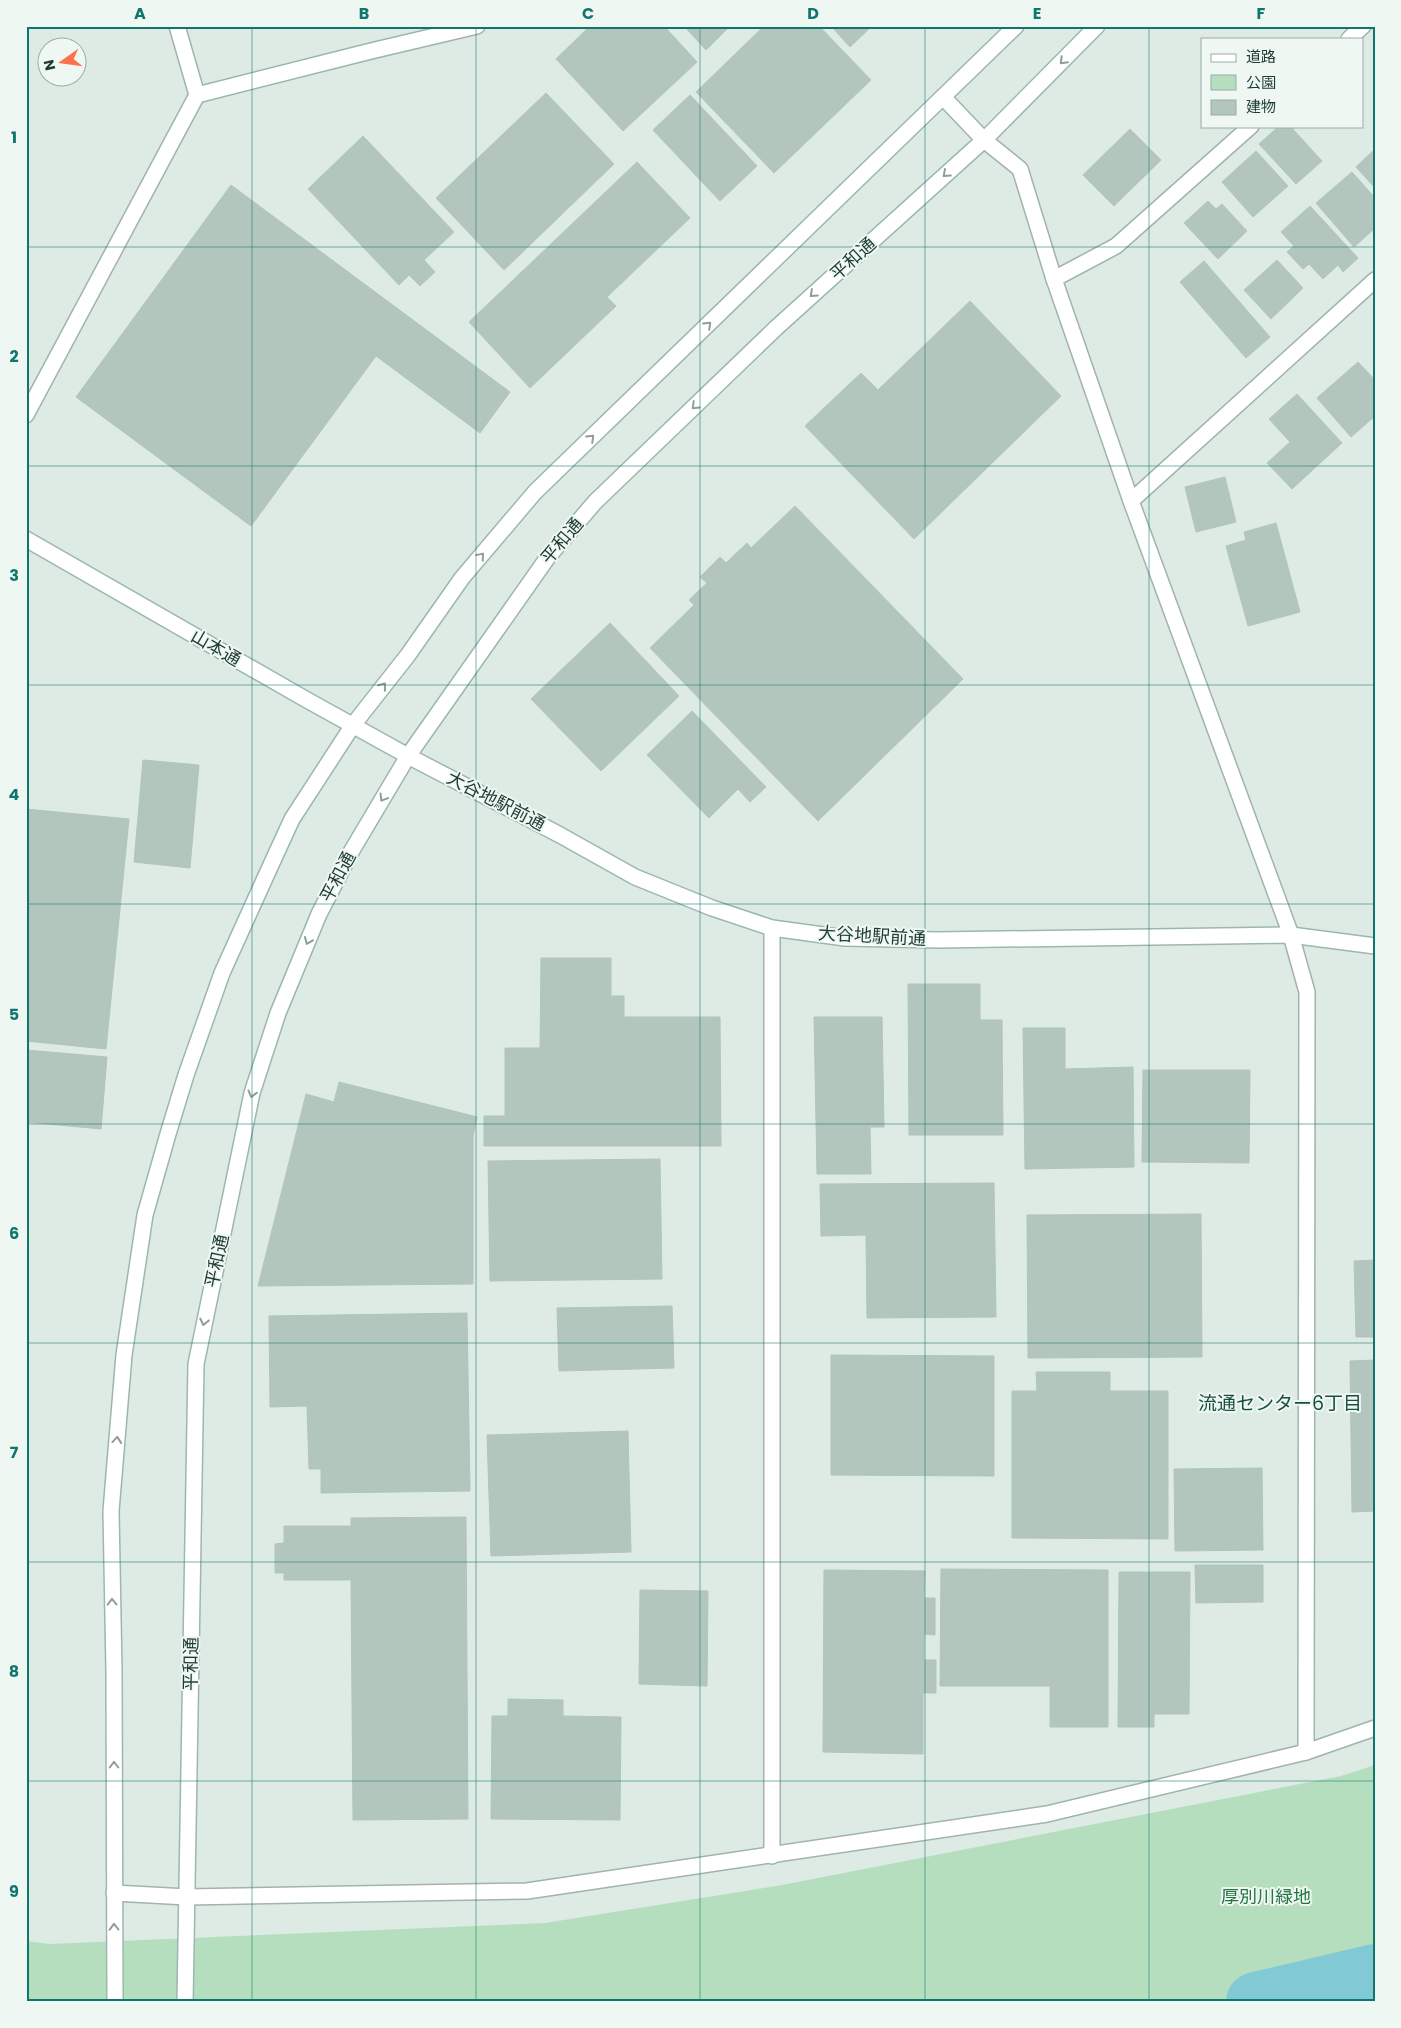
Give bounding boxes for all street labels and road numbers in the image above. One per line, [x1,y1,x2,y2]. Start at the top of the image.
street label: 平和通 [824,231,881,286]
street label: 平和通 [535,512,589,569]
street label: 山本通 [187,623,246,672]
street label: 大谷地駅前通 [442,765,550,836]
street label: 平和通 [314,847,361,906]
street label: 大谷地駅前通 [817,920,927,951]
street label: 平和通 [199,1232,234,1290]
street label: 平和通 [178,1637,203,1691]

